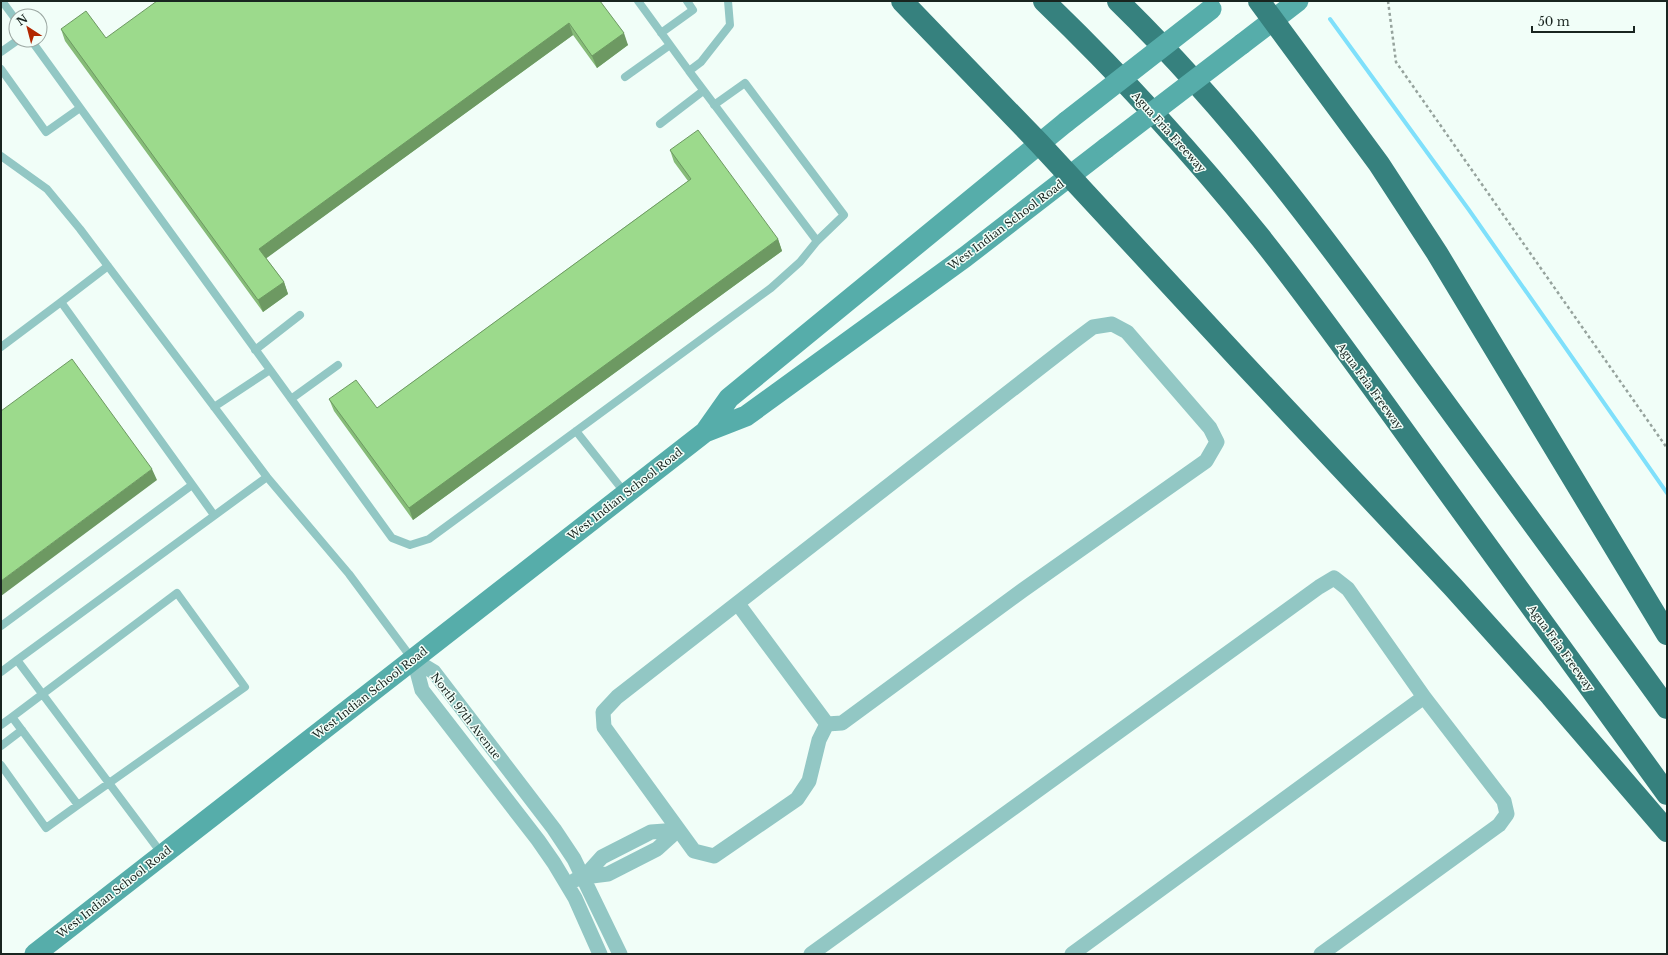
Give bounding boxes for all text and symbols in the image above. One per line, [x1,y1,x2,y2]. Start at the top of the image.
north arrow [8,8,48,48]
scale bar [1532,8,1634,34]
text: N [14,11,31,29]
text: 50 m [1538,14,1570,29]
street label: Agua Fria Freeway [1128,88,1209,175]
street label: West Indian School Road [944,176,1067,274]
street label: Agua Fria Freeway [1333,339,1406,432]
street label: West Indian School Road [564,444,686,544]
street label: Agua Fria Freeway [1524,601,1597,694]
street label: West Indian School Road [309,643,431,743]
street label: North 97th Avenue [428,670,504,762]
street label: West Indian School Road [53,842,175,942]

